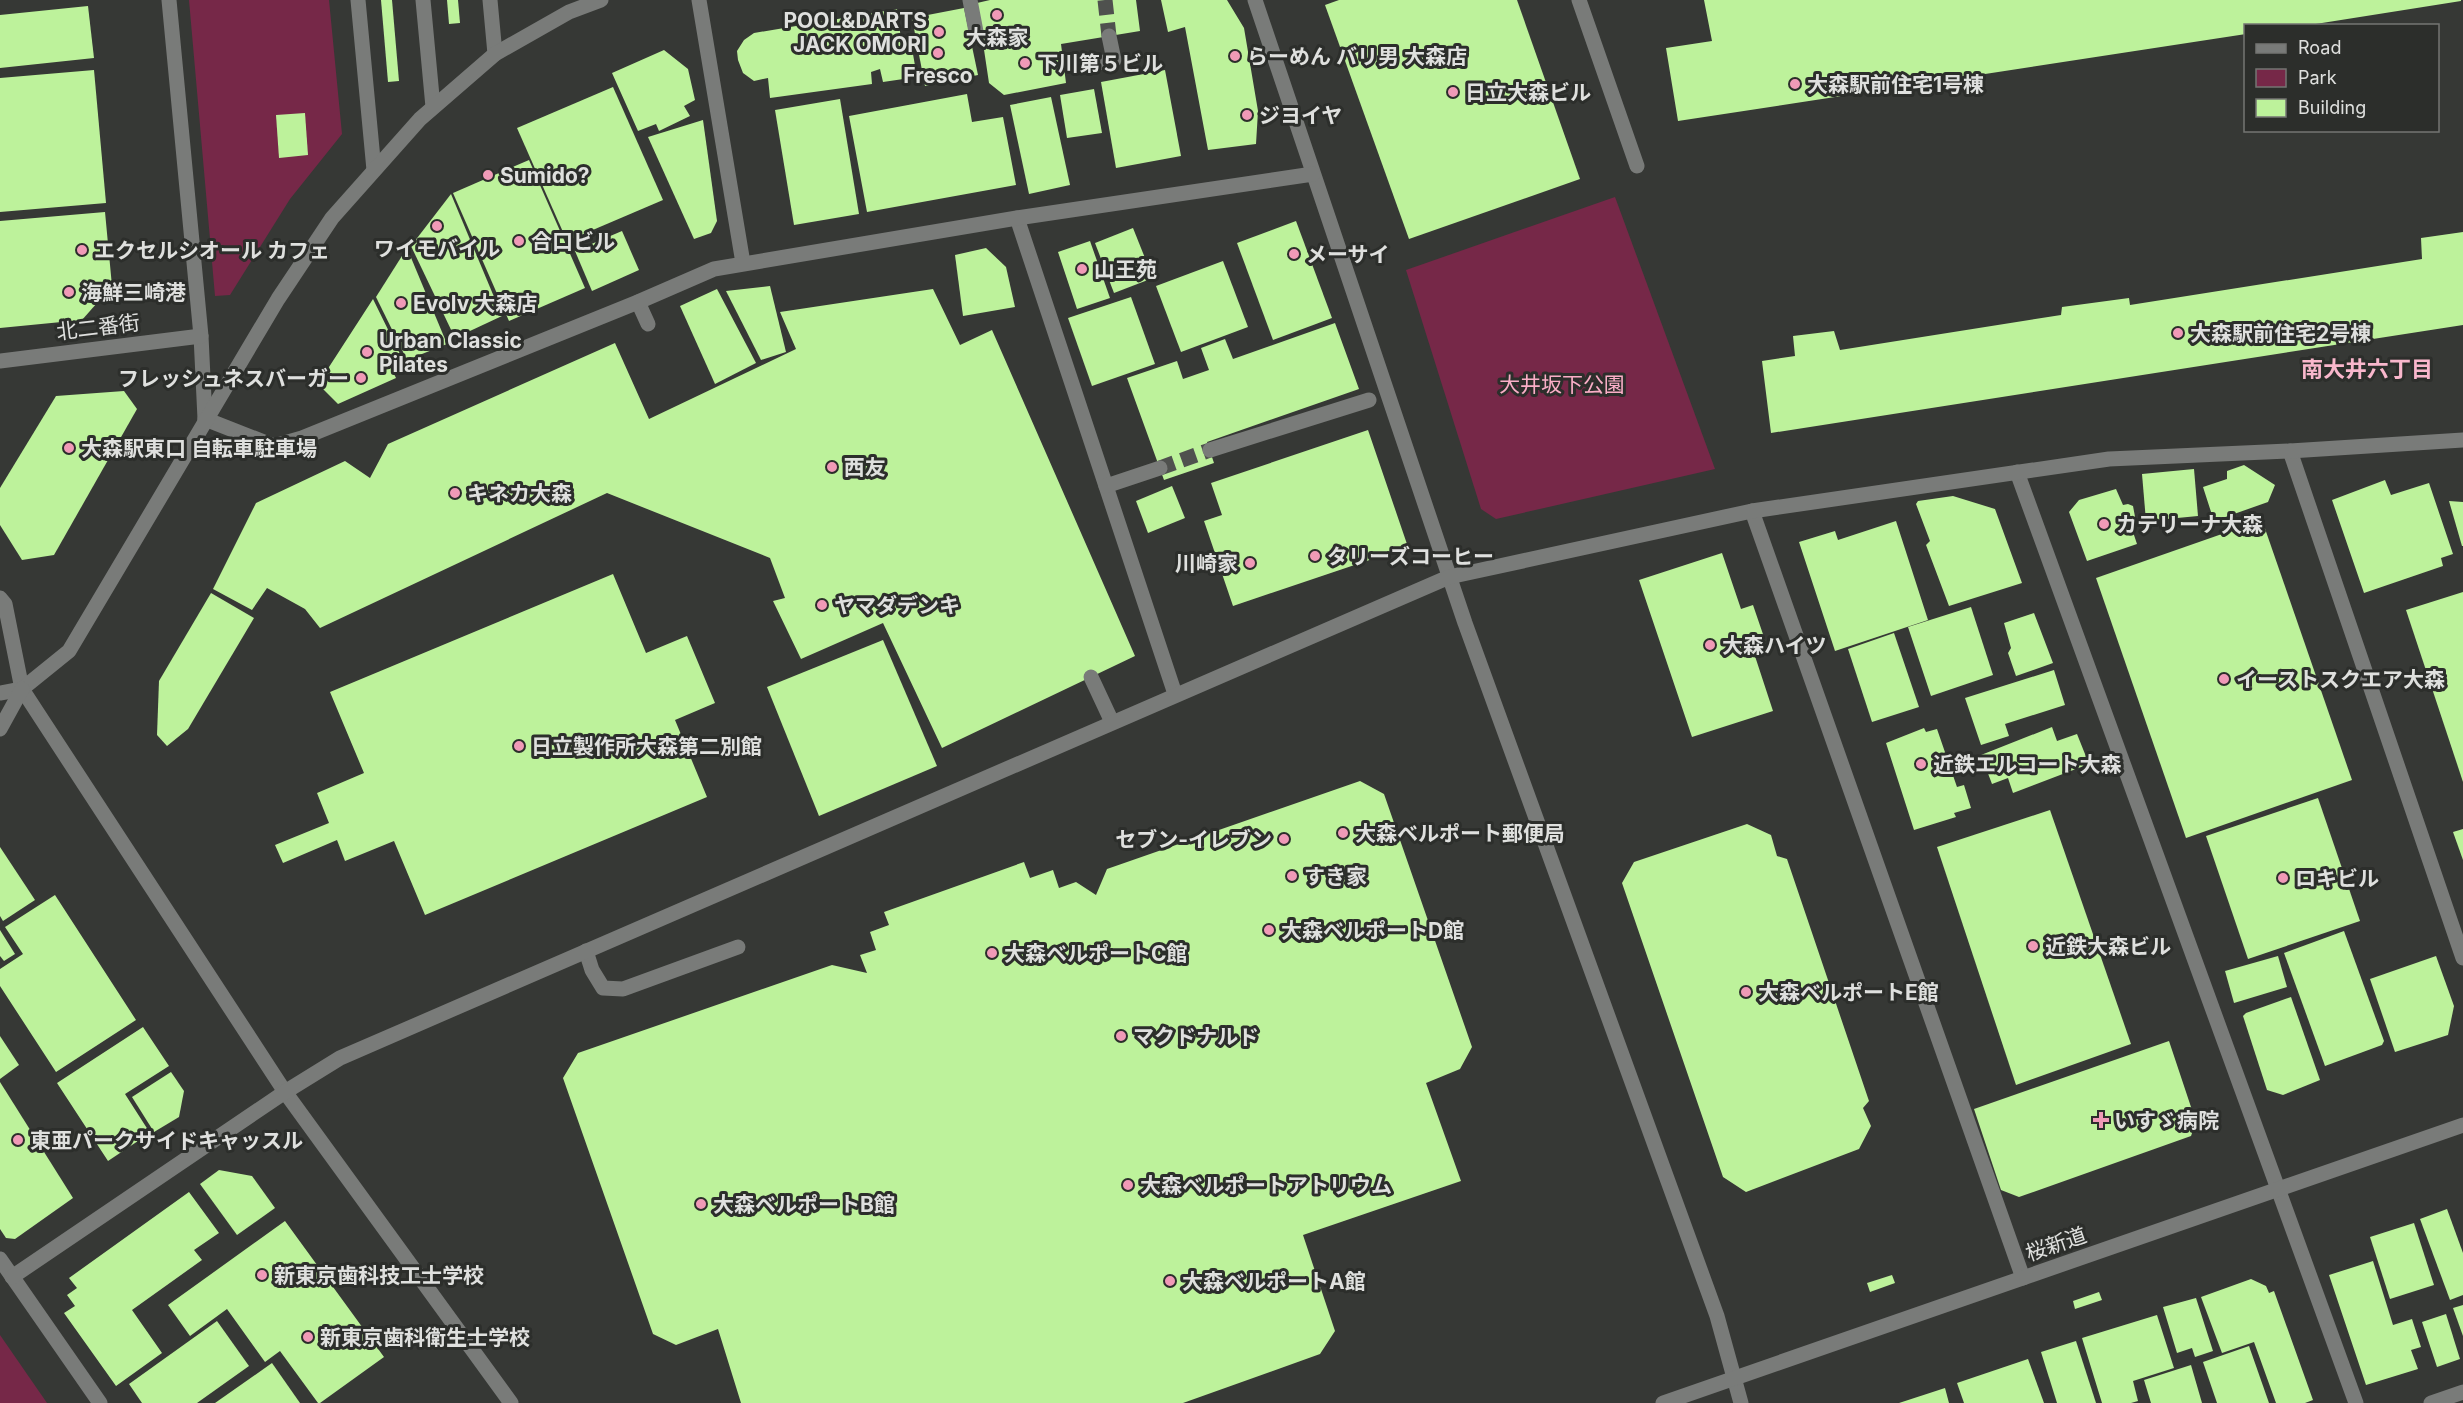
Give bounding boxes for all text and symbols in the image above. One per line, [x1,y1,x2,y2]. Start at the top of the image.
place label: POOL&DARTS JACK OMORI [784,8,927,57]
marker: 大森家 [990,8,1004,22]
legend [2244,24,2439,132]
marker: POOL&DARTS JACK OMORI [932,25,946,39]
place label: 大森家 [966,25,1029,50]
text: Road [2298,37,2341,58]
place label: らーめん バリ男 大森店 [1247,44,1467,69]
marker: Fresco [931,46,945,60]
marker: らーめん バリ男 大森店 [1228,49,1242,63]
place label: 下川第５ビル [1037,51,1163,76]
marker: 下川第５ビル [1018,56,1032,70]
place label: Fresco [903,63,973,88]
text: Park [2298,67,2337,88]
place label: 大森駅前住宅1号棟 [1807,72,1984,97]
marker: 大森駅前住宅1号棟 [1788,77,1802,91]
place label: 日立大森ビル [1465,80,1591,105]
marker: 日立大森ビル [1446,85,1460,99]
text: Building [2298,97,2366,118]
place label: ジヨイヤ [1259,103,1342,128]
marker: ジヨイヤ [1240,108,1254,122]
place label: Sumido? [500,163,590,188]
marker: Sumido? [481,168,495,182]
marker: ワイモバイル [430,219,444,233]
place label: 合口ビル [531,229,615,254]
marker: 合口ビル [512,234,526,248]
place label: ワイモバイル [374,236,500,261]
place label: エクセルシオール カフェ [94,238,330,263]
place label: メーサイ [1306,242,1390,267]
marker: エクセルシオール カフェ [75,243,89,257]
marker: メーサイ [1287,247,1301,261]
place label: 山王苑 [1094,257,1157,282]
marker: 山王苑 [1075,262,1089,276]
place label: 海鮮三崎港 [81,280,186,305]
marker: 海鮮三崎港 [62,285,76,299]
place label: Evolv 大森店 [413,291,537,316]
marker: Evolv 大森店 [394,296,408,310]
street label: 北二番街 [55,309,141,345]
place label: 大森駅前住宅2号棟 [2190,321,2371,346]
marker: 大森駅前住宅2号棟 [2171,326,2185,340]
place label: Urban Classic Pilates [379,328,522,377]
marker: Urban Classic Pilates [360,345,374,359]
district label: 南大井六丁目 [2301,356,2433,382]
place label: フレッシュネスバーガー [118,366,349,391]
marker: フレッシュネスバーガー [354,371,368,385]
park label: 大井坂下公園 [1499,372,1625,397]
place label: 大森駅東口 自転車駐車場 [81,436,317,461]
marker: 大森駅東口 自転車駐車場 [62,441,76,455]
place label: 西友 [844,455,886,480]
marker: 西友 [825,460,839,474]
place label: キネカ大森 [467,481,572,506]
marker: キネカ大森 [448,486,462,500]
place label: カテリーナ大森 [2116,512,2263,537]
marker: カテリーナ大森 [2097,517,2111,531]
place label: タリーズコーヒー [1327,544,1494,569]
marker: タリーズコーヒー [1308,549,1322,563]
place label: 川崎家 [1175,551,1238,576]
marker: 川崎家 [1243,556,1257,570]
place label: ヤマダデンキ [834,593,960,618]
marker: ヤマダデンキ [815,598,829,612]
place label: 大森ハイツ [1722,633,1827,658]
marker: 大森ハイツ [1703,638,1717,652]
place label: イーストスクエア大森 [2236,667,2445,692]
marker: イーストスクエア大森 [2217,672,2231,686]
place label: 日立製作所大森第二別館 [531,734,762,759]
marker: 日立製作所大森第二別館 [512,739,526,753]
place label: 近鉄エルコート大森 [1933,752,2122,777]
marker: 近鉄エルコート大森 [1914,757,1928,771]
place label: 大森ベルポート郵便局 [1355,821,1565,846]
marker: 大森ベルポート郵便局 [1336,826,1350,840]
place label: セブン-イレブン [1115,827,1272,852]
marker: セブン-イレブン [1277,832,1291,846]
place label: すき家 [1304,864,1367,889]
place label: ロキビル [2295,866,2379,891]
marker: すき家 [1285,869,1299,883]
marker: ロキビル [2276,871,2290,885]
place label: 大森ベルポートD館 [1281,918,1464,943]
marker: 大森ベルポートD館 [1262,923,1276,937]
place label: 近鉄大森ビル [2045,934,2171,959]
marker: 近鉄大森ビル [2026,939,2040,953]
place label: 大森ベルポートC館 [1004,941,1188,966]
marker: 大森ベルポートC館 [985,946,999,960]
place label: 大森ベルポートE館 [1758,980,1939,1005]
marker: 大森ベルポートE館 [1739,985,1753,999]
place label: マクドナルド [1133,1024,1259,1049]
marker: マクドナルド [1114,1029,1128,1043]
place label: いすゞ病院 [2114,1108,2219,1133]
marker: いすゞ病院 [2092,1111,2110,1129]
place label: 東亜パークサイドキャッスル [30,1128,303,1153]
marker: 東亜パークサイドキャッスル [11,1133,25,1147]
place label: 大森ベルポートアトリウム [1140,1173,1392,1198]
marker: 大森ベルポートアトリウム [1121,1178,1135,1192]
place label: 大森ベルポートB館 [713,1192,895,1217]
marker: 大森ベルポートB館 [694,1197,708,1211]
street label: 桜新道 [2022,1222,2090,1266]
place label: 新東京歯科技工士学校 [274,1263,484,1288]
marker: 新東京歯科技工士学校 [255,1268,269,1282]
place label: 大森ベルポートA館 [1182,1269,1366,1294]
marker: 大森ベルポートA館 [1163,1274,1177,1288]
place label: 新東京歯科衛生士学校 [320,1325,530,1350]
marker: 新東京歯科衛生士学校 [301,1330,315,1344]

